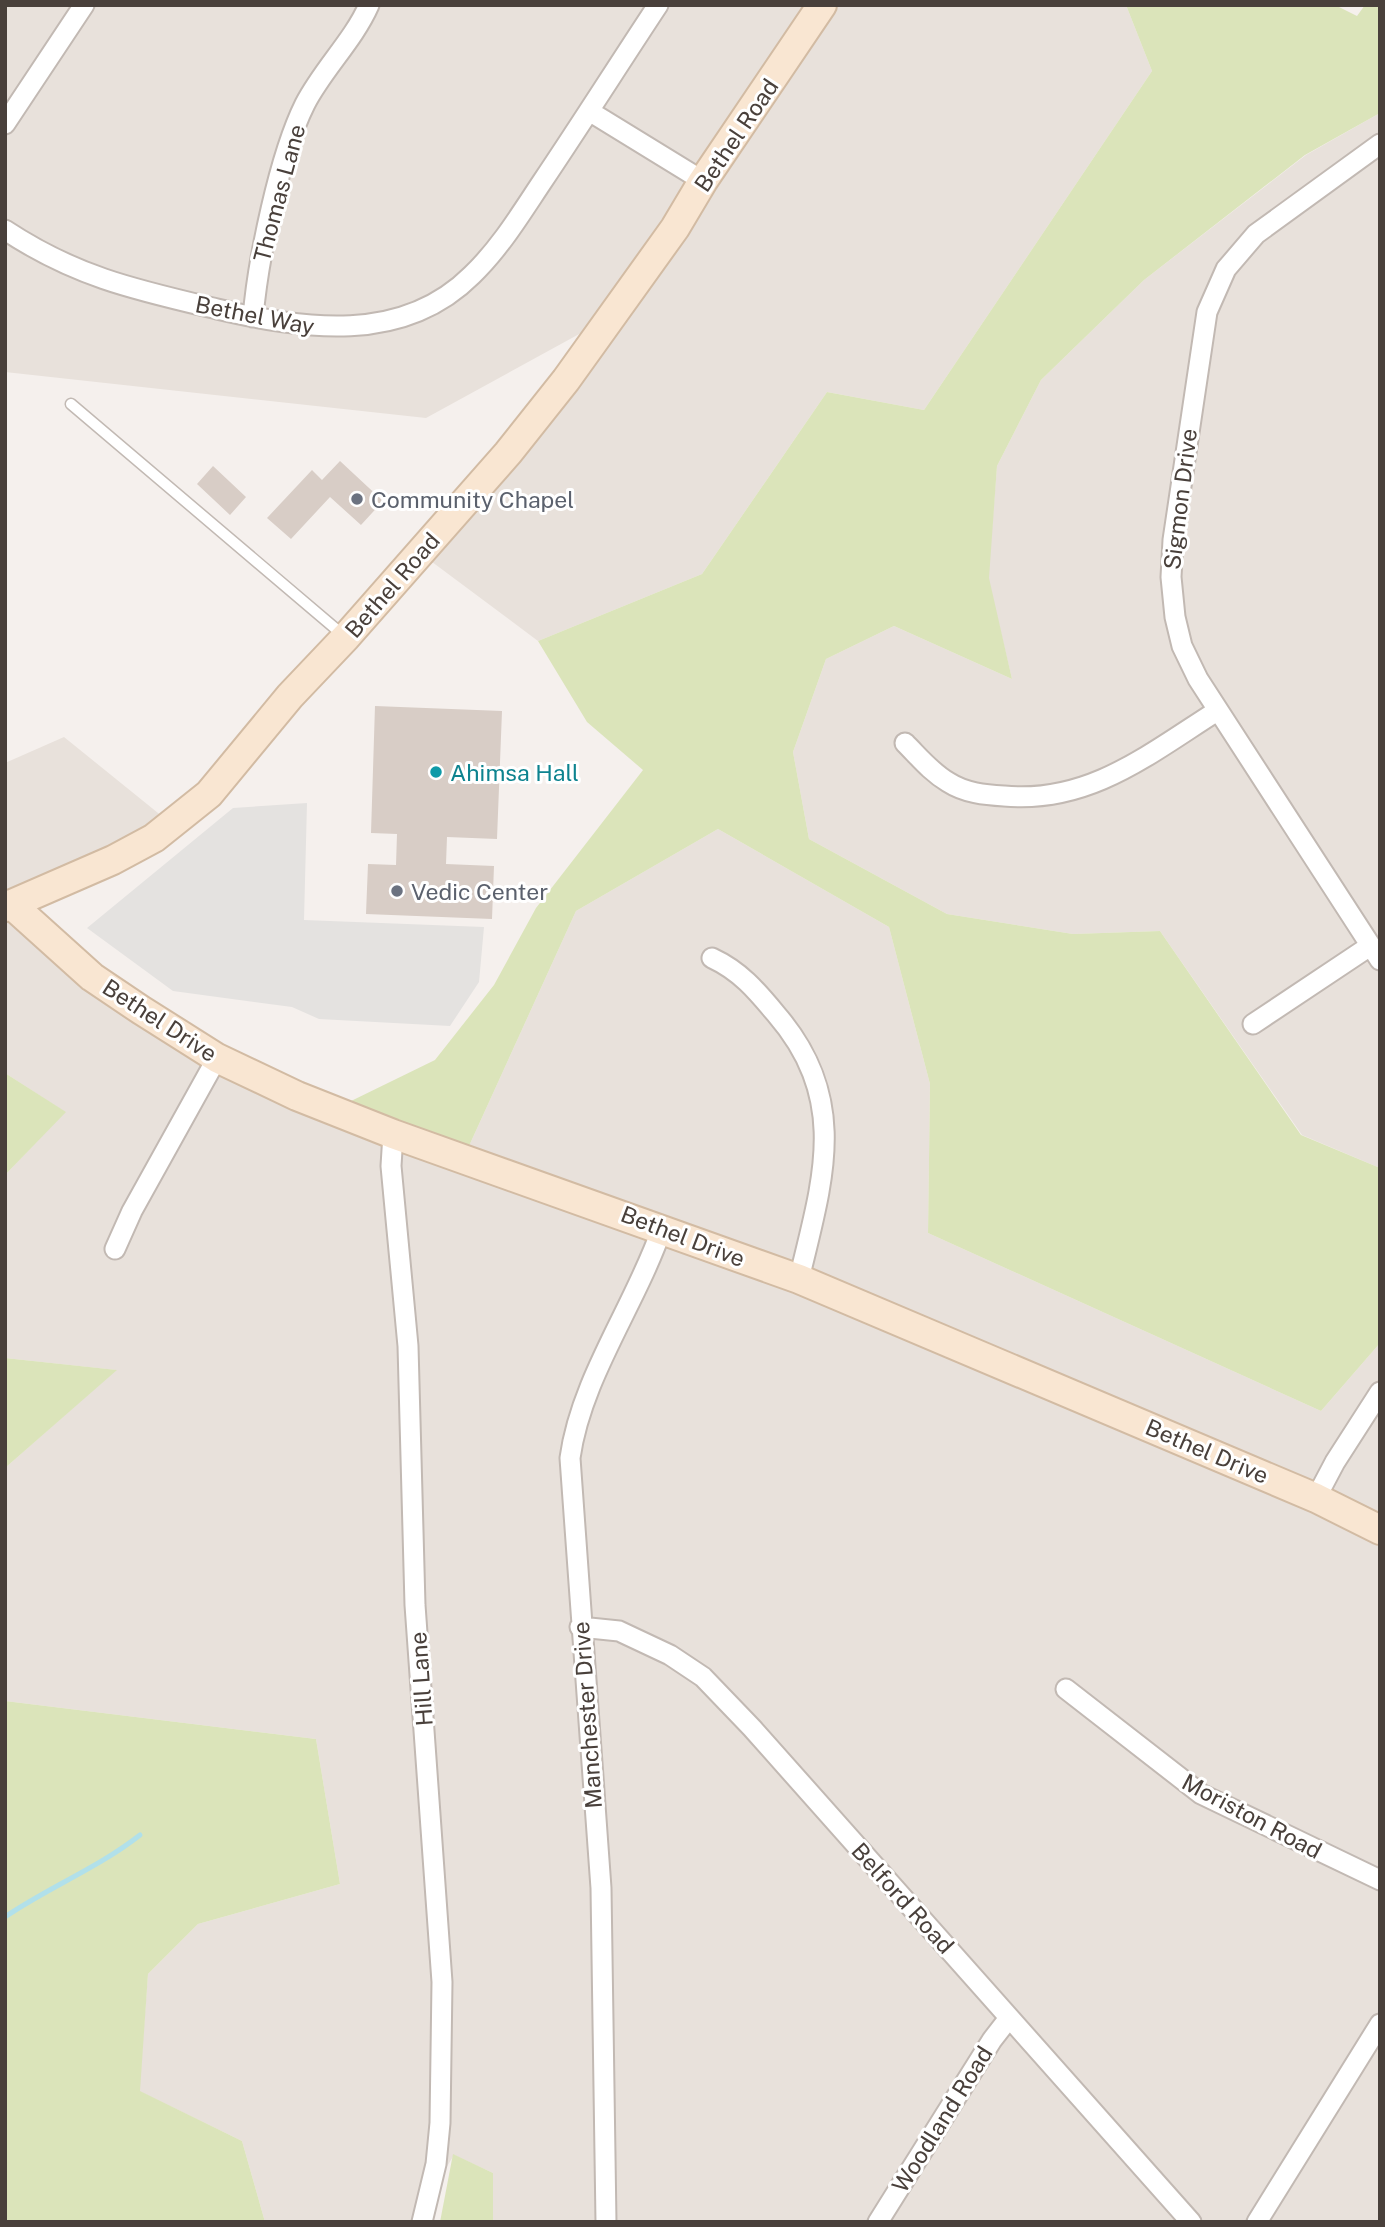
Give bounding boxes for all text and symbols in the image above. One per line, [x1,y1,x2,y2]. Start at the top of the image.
street label: Bethel Road [688,73,784,197]
street label: Thomas Lane [248,121,310,265]
street label: Bethel Way [193,290,317,340]
street label: Sigmon Drive [1158,427,1202,571]
place label: Community Chapel [371,486,574,513]
marker: Community Chapel [349,491,365,507]
street label: Bethel Road [339,527,445,643]
place label: Ahimsa Hall [450,759,579,786]
marker: Ahimsa Hall [428,764,444,780]
place label: Vedic Center [411,878,548,905]
marker: Vedic Center [389,883,405,899]
street label: Bethel Drive [98,973,222,1067]
street label: Bethel Drive [617,1200,749,1272]
street label: Bethel Drive [1142,1413,1272,1489]
street label: Manchester Drive [567,1621,607,1809]
street label: Hill Lane [404,1631,438,1727]
street label: Moriston Road [1178,1768,1326,1864]
street label: Belford Road [846,1837,960,1959]
street label: Woodland Road [886,2041,998,2197]

